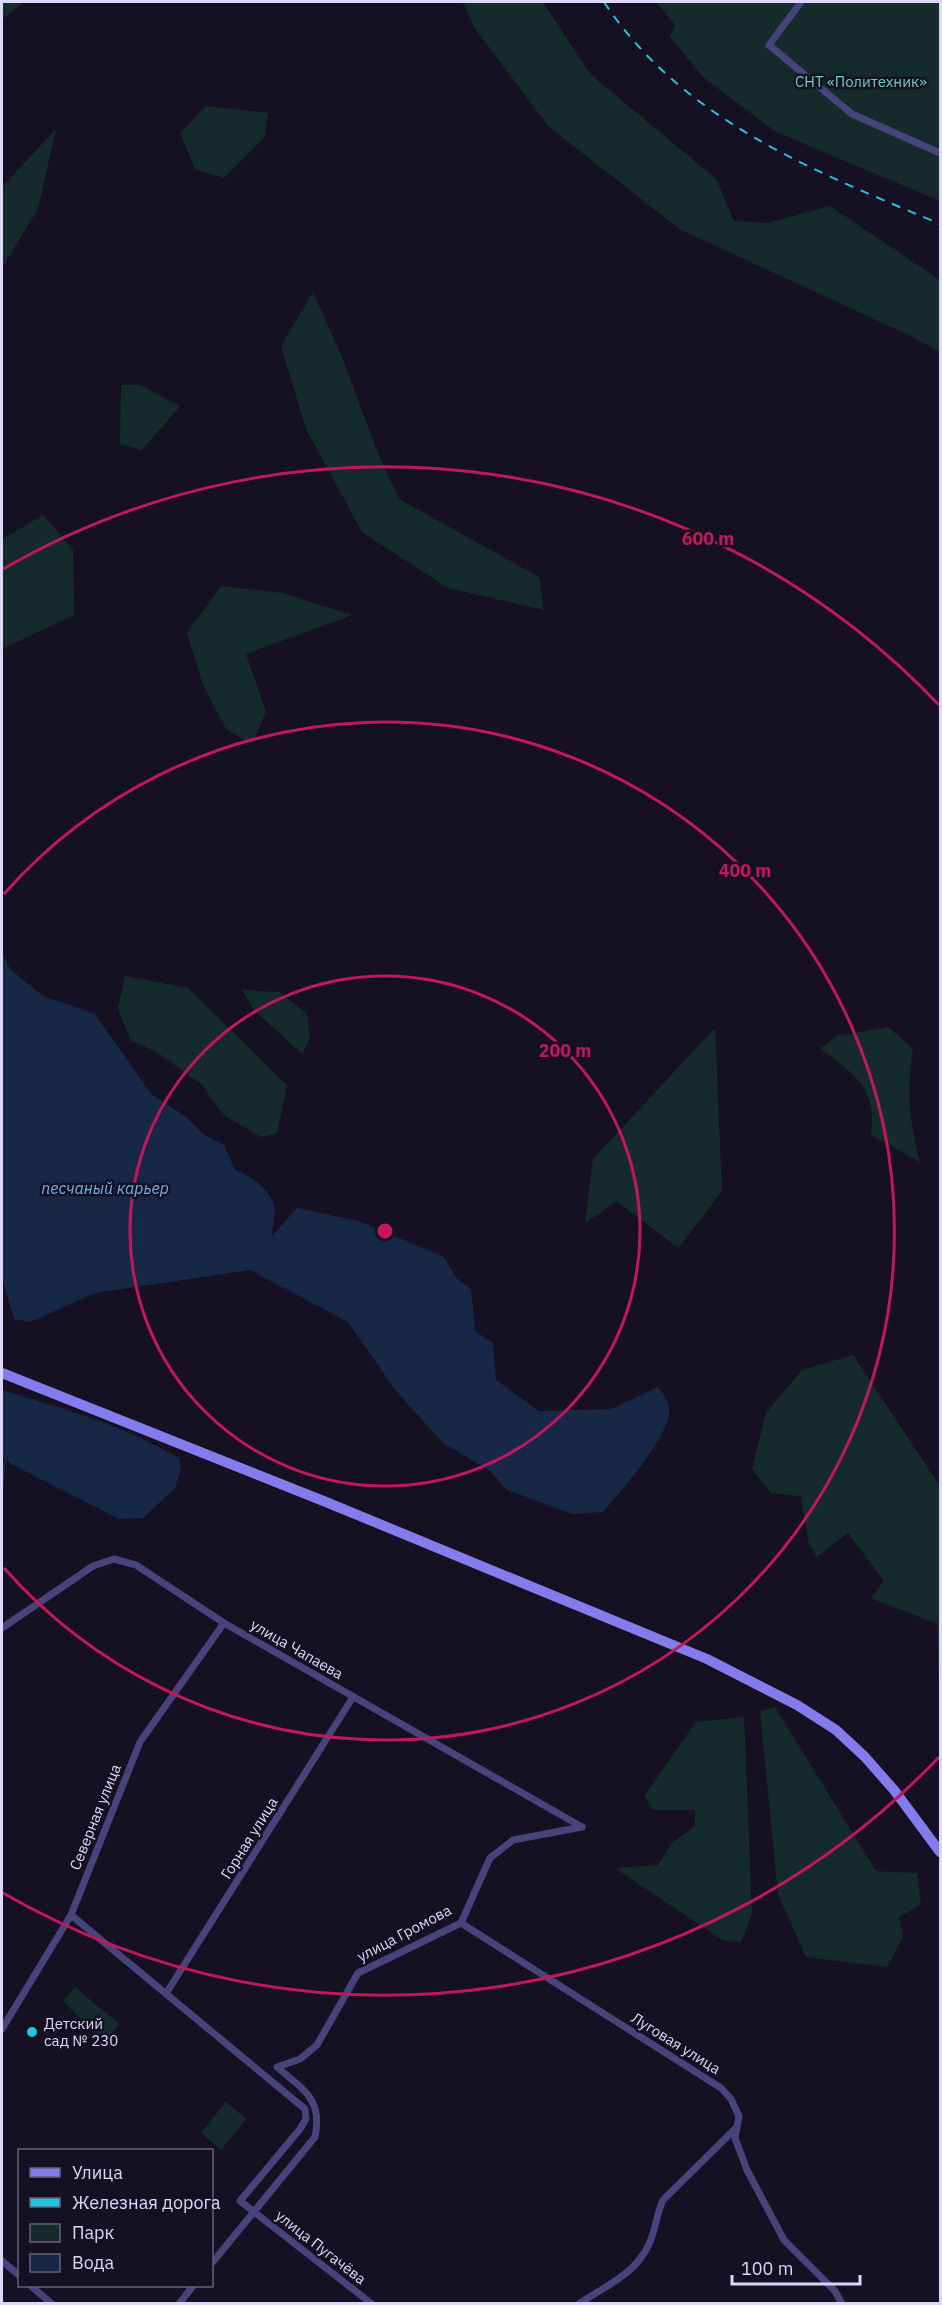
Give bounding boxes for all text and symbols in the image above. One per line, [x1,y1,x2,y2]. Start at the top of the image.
park label: СНТ «Политехник» [795,72,927,91]
text: 600 m [682,527,734,550]
text: 400 m [719,859,771,882]
text: 200 m [539,1039,591,1062]
water label: песчаный карьер [41,1178,169,1198]
centre of rings [375,1221,395,1241]
street label: улица Чапаева [247,1615,347,1683]
street label: Северная улица [65,1761,125,1873]
street label: Горная улица [216,1794,282,1882]
street label: улица Громова [354,1900,454,1966]
street label: Луговая улица [628,2008,724,2078]
place label: Детский сад № 230 [44,2014,118,2050]
marker: Детский сад № 230 [25,2025,39,2039]
legend [18,2149,213,2287]
text: Улица [72,2161,123,2184]
text: Железная дорога [72,2191,221,2214]
street label: улица Пугачёва [272,2206,370,2288]
text: Парк [72,2221,115,2244]
scale bar [732,2248,860,2286]
text: Вода [72,2251,115,2274]
text: 100 m [741,2257,793,2280]

